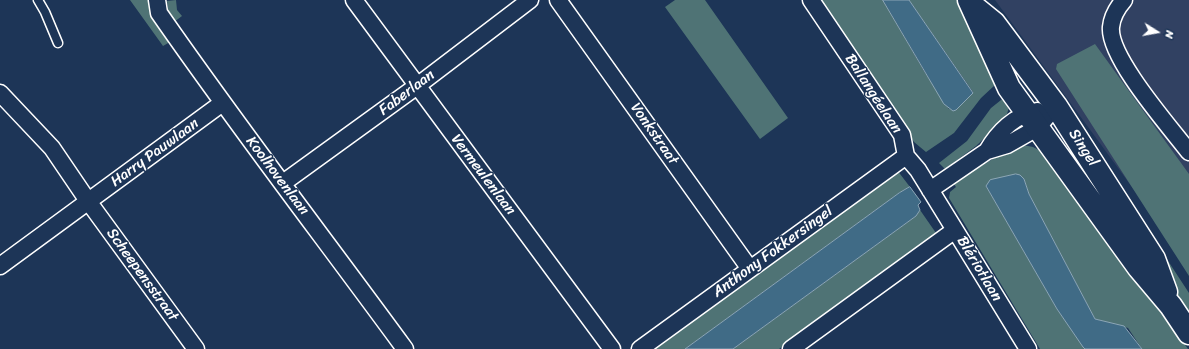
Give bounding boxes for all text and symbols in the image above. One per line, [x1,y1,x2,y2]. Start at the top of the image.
north arrow [1137,12,1177,52]
text: N [1159,29,1179,40]
street label: Ballangéelaan [841,51,905,137]
street label: Faberlaan [376,66,438,120]
street label: Vonkstraat [626,100,682,168]
street label: Harry Pauwlaan [107,115,203,191]
street label: Singel [1064,126,1102,170]
street label: Vermeulenlaan [447,131,519,219]
street label: Koolhovenlaan [241,133,313,219]
street label: Anthony Fokkersingel [709,202,837,302]
street label: Scheepensstraat [102,225,182,325]
street label: Blériotlaan [953,233,1005,305]

